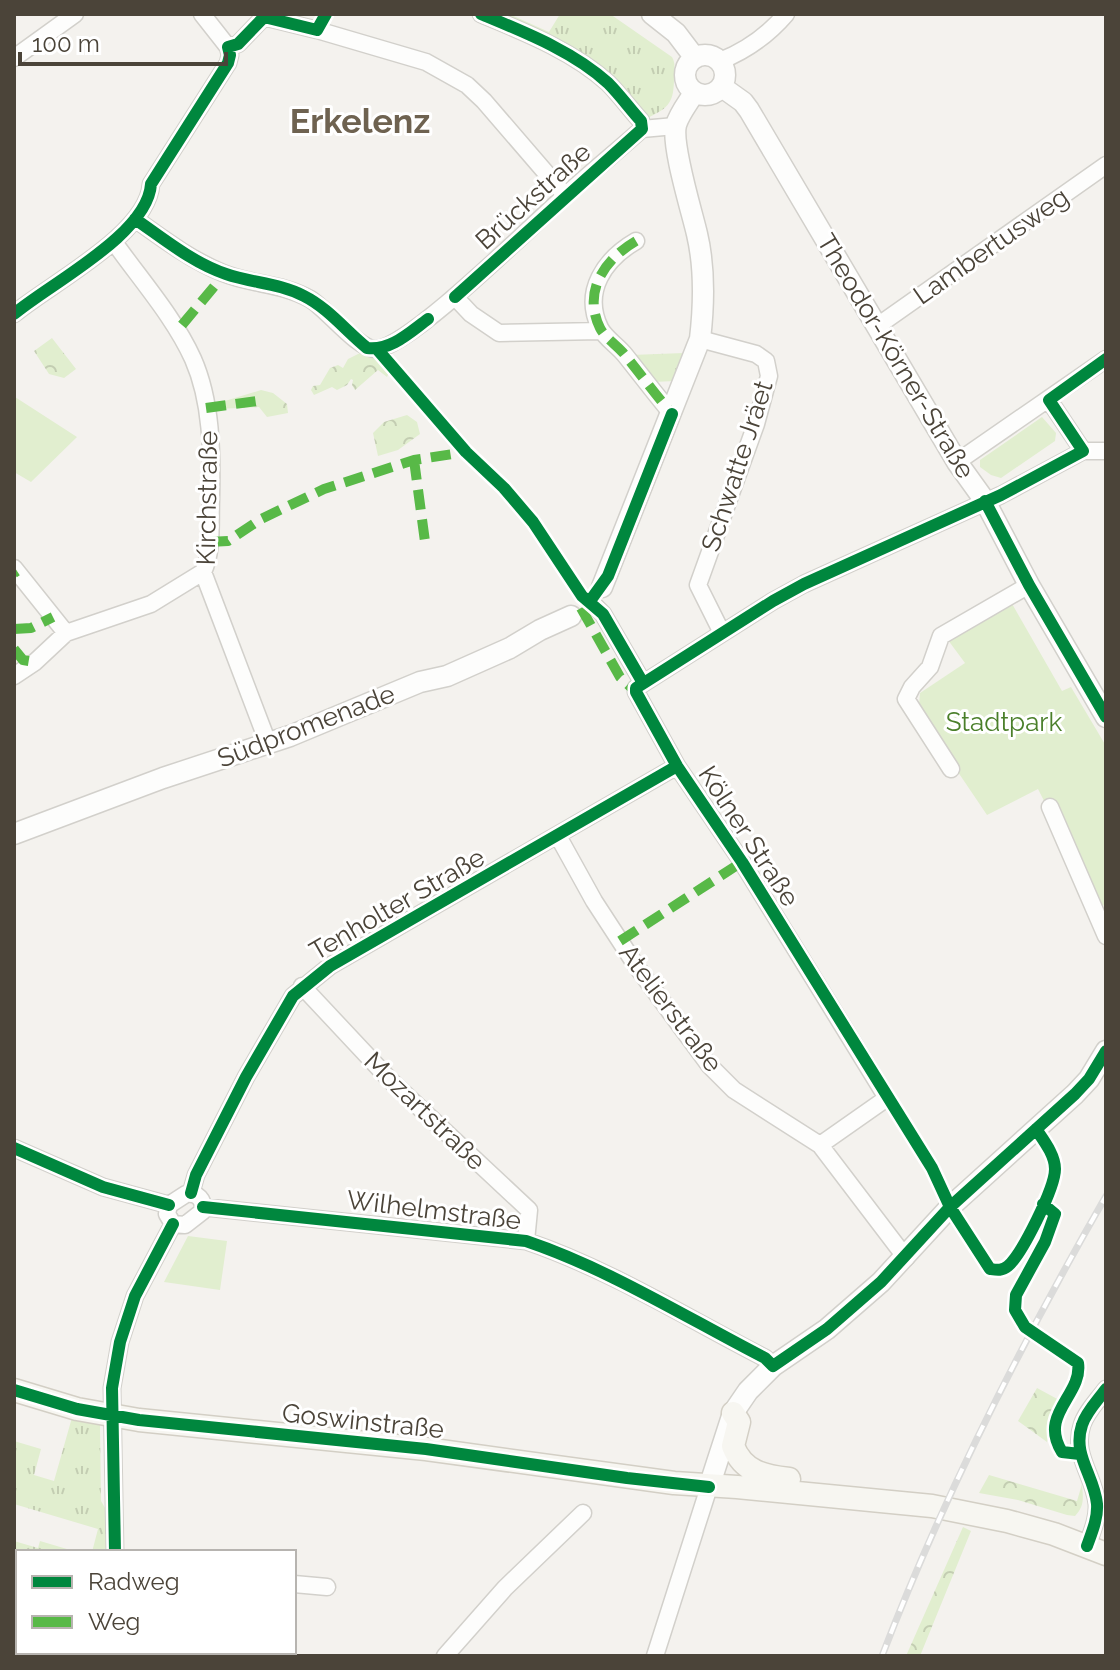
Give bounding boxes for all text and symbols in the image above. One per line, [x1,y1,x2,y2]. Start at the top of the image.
scale bar [20,16,226,66]
text: 100 m [32,29,100,58]
district label: Erkelenz [290,101,430,141]
street label: Brückstraße [469,137,597,255]
street label: Lambertusweg [908,181,1074,311]
street label: Theodor-Körner-Straße [811,228,981,484]
street label: Schwatte Jräet [695,377,779,555]
street label: Kirchstraße [191,430,223,566]
street label: Südpromenade [213,678,399,774]
park label: Stadtpark [946,707,1062,737]
street label: Kölner Straße [693,760,805,912]
street label: Tenholter Straße [304,842,490,966]
street label: Atelierstraße [613,938,729,1078]
street label: Mozartstraße [358,1046,492,1176]
street label: Wilhelmstraße [345,1184,523,1236]
street label: Goswinstraße [281,1398,445,1444]
legend [16,1550,296,1654]
text: Radweg [88,1567,180,1596]
text: Weg [88,1607,140,1636]

